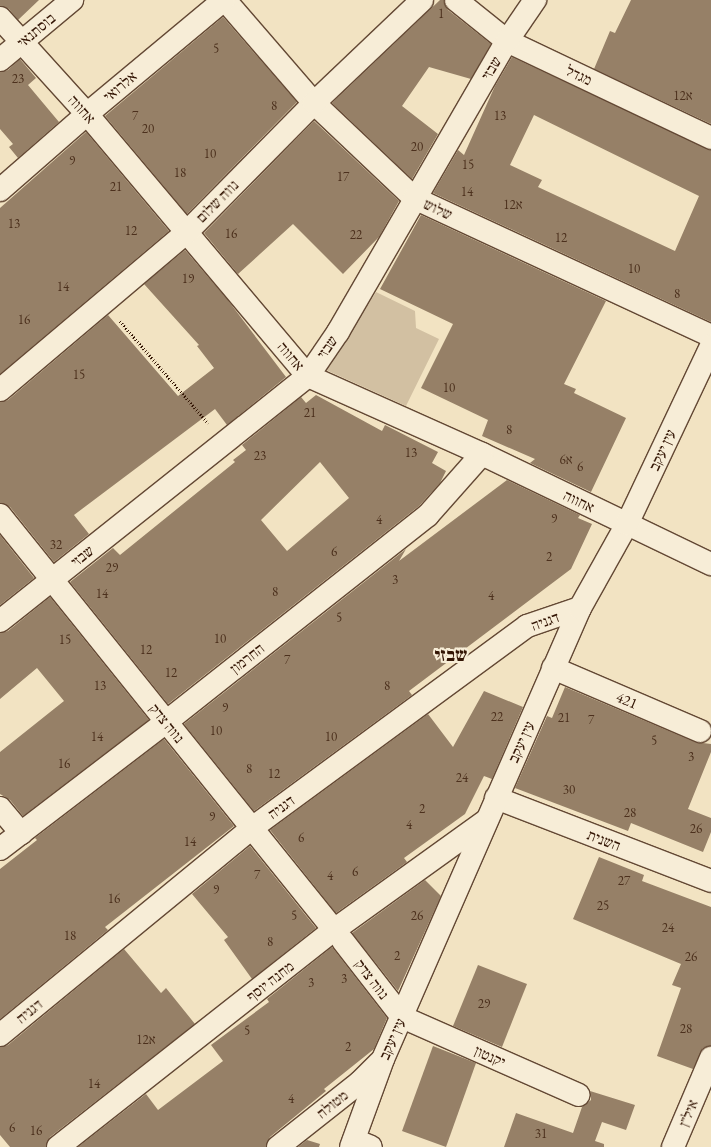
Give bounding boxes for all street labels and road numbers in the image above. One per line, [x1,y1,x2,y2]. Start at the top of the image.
street label: בוסתנאי [13,9,59,51]
street label: שבזי [477,53,505,83]
street label: מגדל [563,61,595,89]
street label: אלרואי [100,67,140,105]
street label: אחווה [64,91,100,127]
street label: נווה שלום [192,176,242,226]
street label: שלוש [421,195,455,223]
street label: שבזי [313,332,341,362]
street label: אחווה [274,338,308,374]
street label: עין יעקב [645,426,679,474]
street label: אחווה [561,486,597,516]
street label: שבזי [67,541,97,571]
street label: דגניה [528,608,562,634]
street label: החרמון [226,639,268,677]
street label: 421 [614,687,640,713]
street label: נווה צדק [146,700,188,746]
street label: עין יעקב [504,718,538,766]
street label: דגניה [264,791,298,823]
street label: השנית [585,825,623,855]
street label: נווה צדק [351,955,393,1003]
street label: מחנה יוסף [243,957,297,1005]
street label: דגניה [12,995,46,1027]
street label: עין יעקב [375,1015,409,1063]
street label: יקנטון [472,1041,508,1071]
street label: מטולה [313,1086,351,1122]
street label: איל״ן [674,1097,702,1129]

